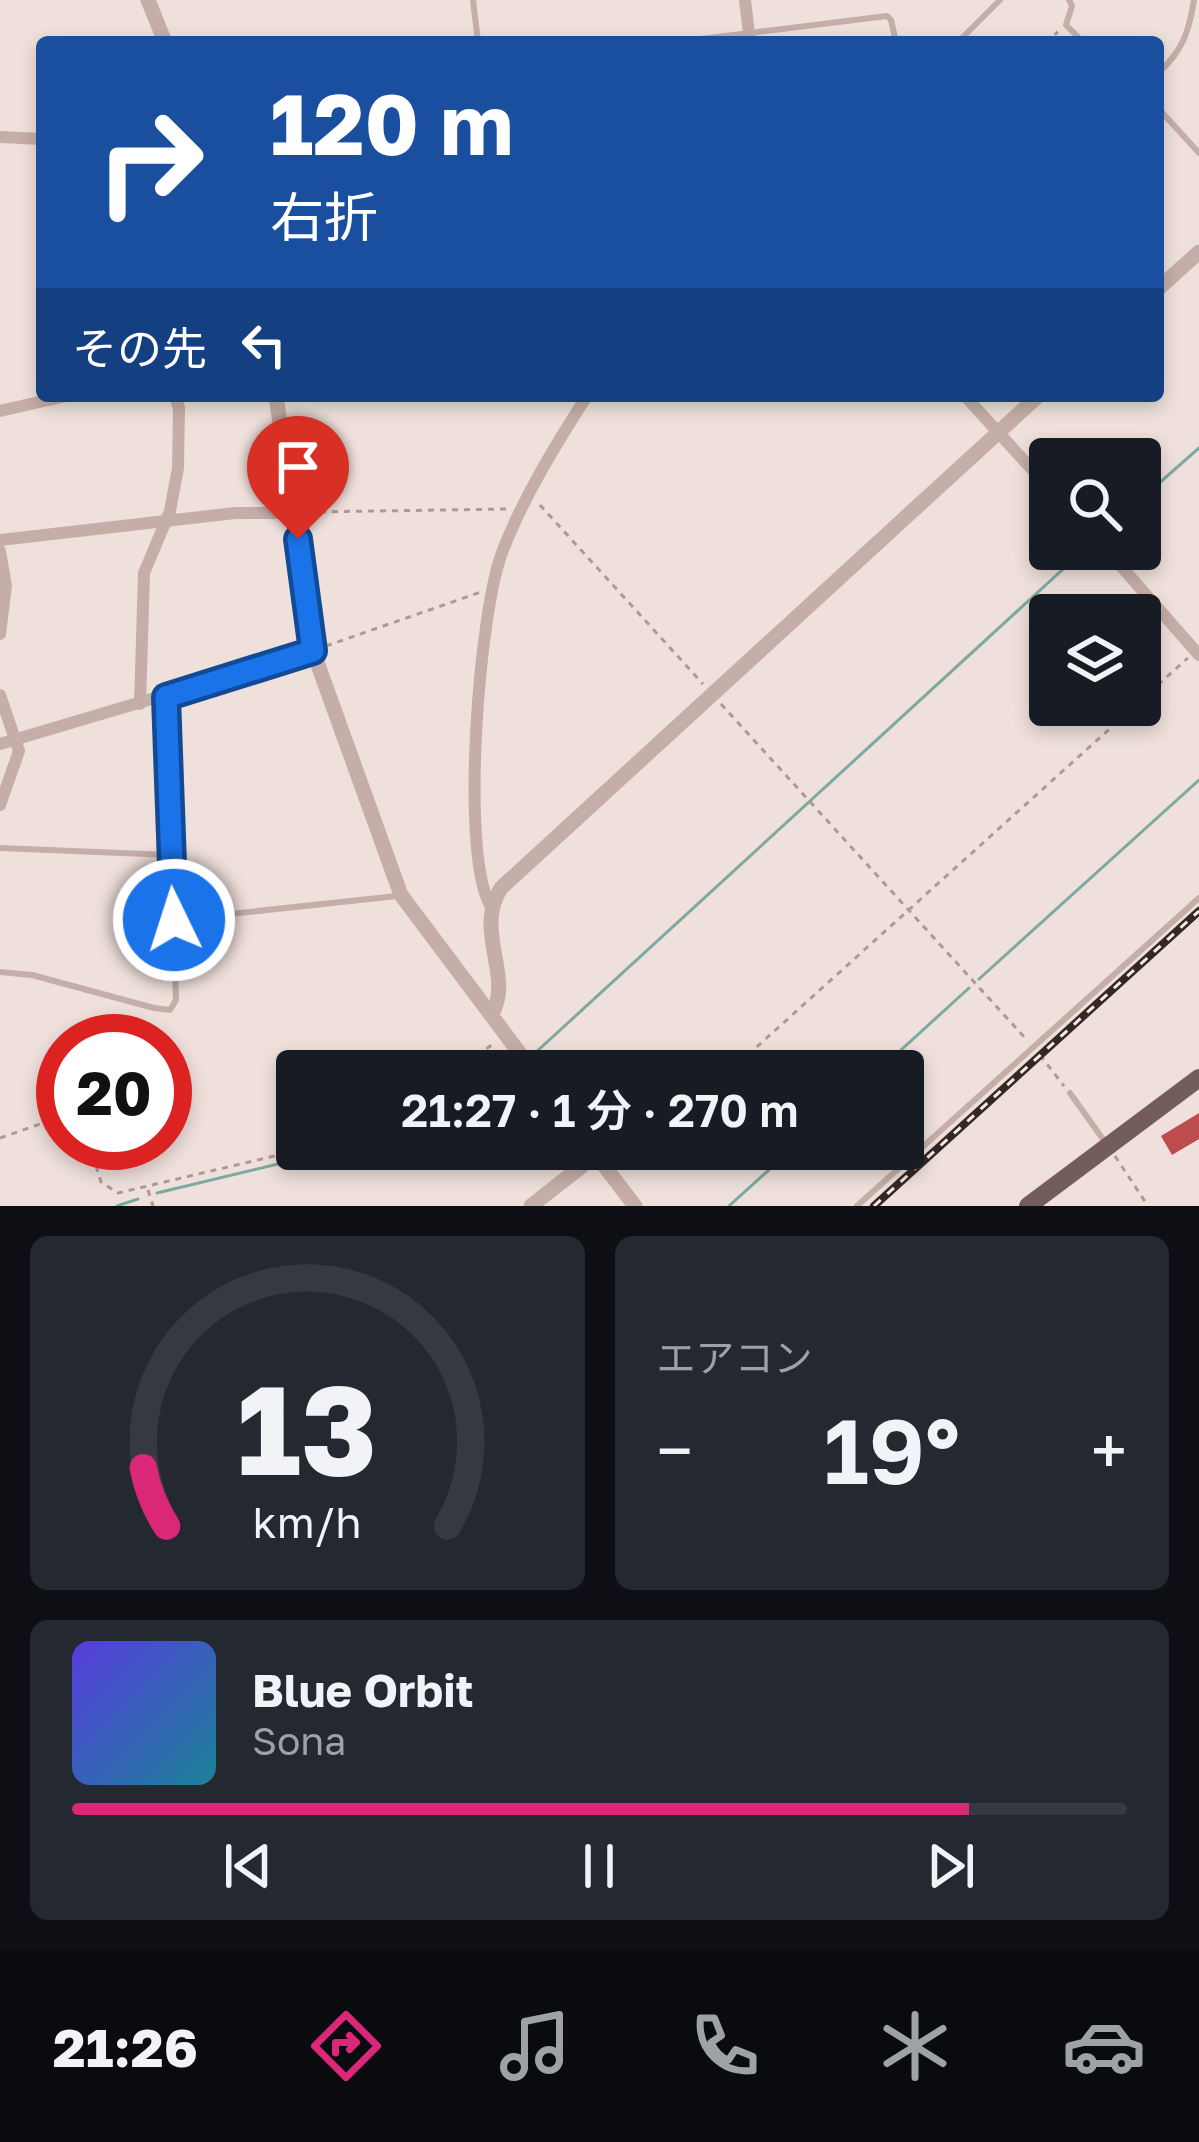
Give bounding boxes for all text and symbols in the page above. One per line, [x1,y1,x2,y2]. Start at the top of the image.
text: 120 m [270,73,514,173]
icon: right [72,84,228,240]
text: 右折 [270,184,378,249]
icon: left [231,312,297,378]
text: その先 [72,321,207,375]
pin [247,416,349,539]
icon: arrive [265,434,331,500]
map controls [1029,438,1161,726]
button: search [1029,438,1161,570]
button: layers [1029,594,1161,726]
position arrow [111,857,237,983]
speed limit sign: 20 [36,1014,192,1170]
text: 21:27 · 1 分 · 270 m [401,1083,799,1137]
text: エアコン [657,1334,813,1381]
text: 13 [237,1353,377,1502]
text: 19° [823,1396,960,1504]
text: − [657,1410,693,1490]
text: + [1091,1410,1127,1490]
text: km/h [253,1496,362,1547]
text: Blue Orbit [252,1663,474,1717]
text: Sona [252,1717,346,1764]
icon: previous [215,1833,281,1899]
icon: pause [566,1833,632,1899]
icon: next [918,1833,984,1899]
icon: directions [304,2004,388,2088]
icon: music [493,2004,577,2088]
icon: phone [683,2004,767,2088]
icon: climate [873,2004,957,2088]
icon: car [1062,2004,1146,2088]
text: 21:26 [53,2014,198,2079]

